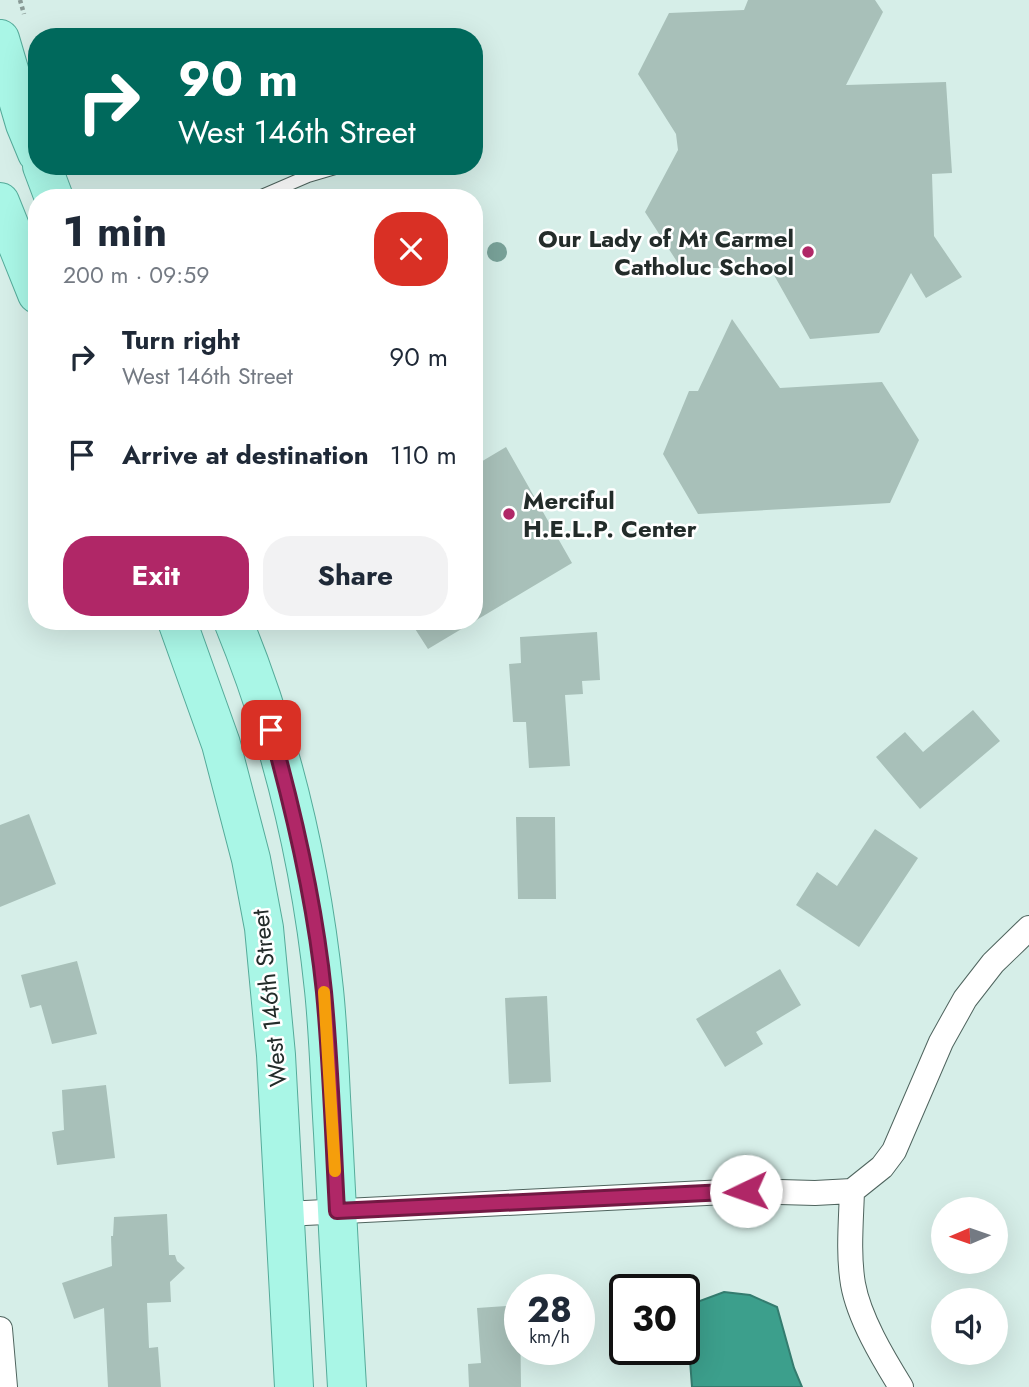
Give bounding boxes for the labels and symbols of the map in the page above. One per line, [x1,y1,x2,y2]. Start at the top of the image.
place label: Our Lady of Mt Carmel Catholuc School [538,221,794,284]
marker: Our Lady of Mt Carmel Catholuc School [800,244,816,260]
place label: Merciful H.E.L.P. Center [523,483,697,546]
marker: Merciful H.E.L.P. Center [501,506,517,522]
pin [241,700,301,760]
street label: West 146th Street [242,907,296,1088]
position arrow [709,1154,783,1228]
north arrow [931,1197,1008,1274]
speed limit sign: 30 [609,1274,700,1365]

